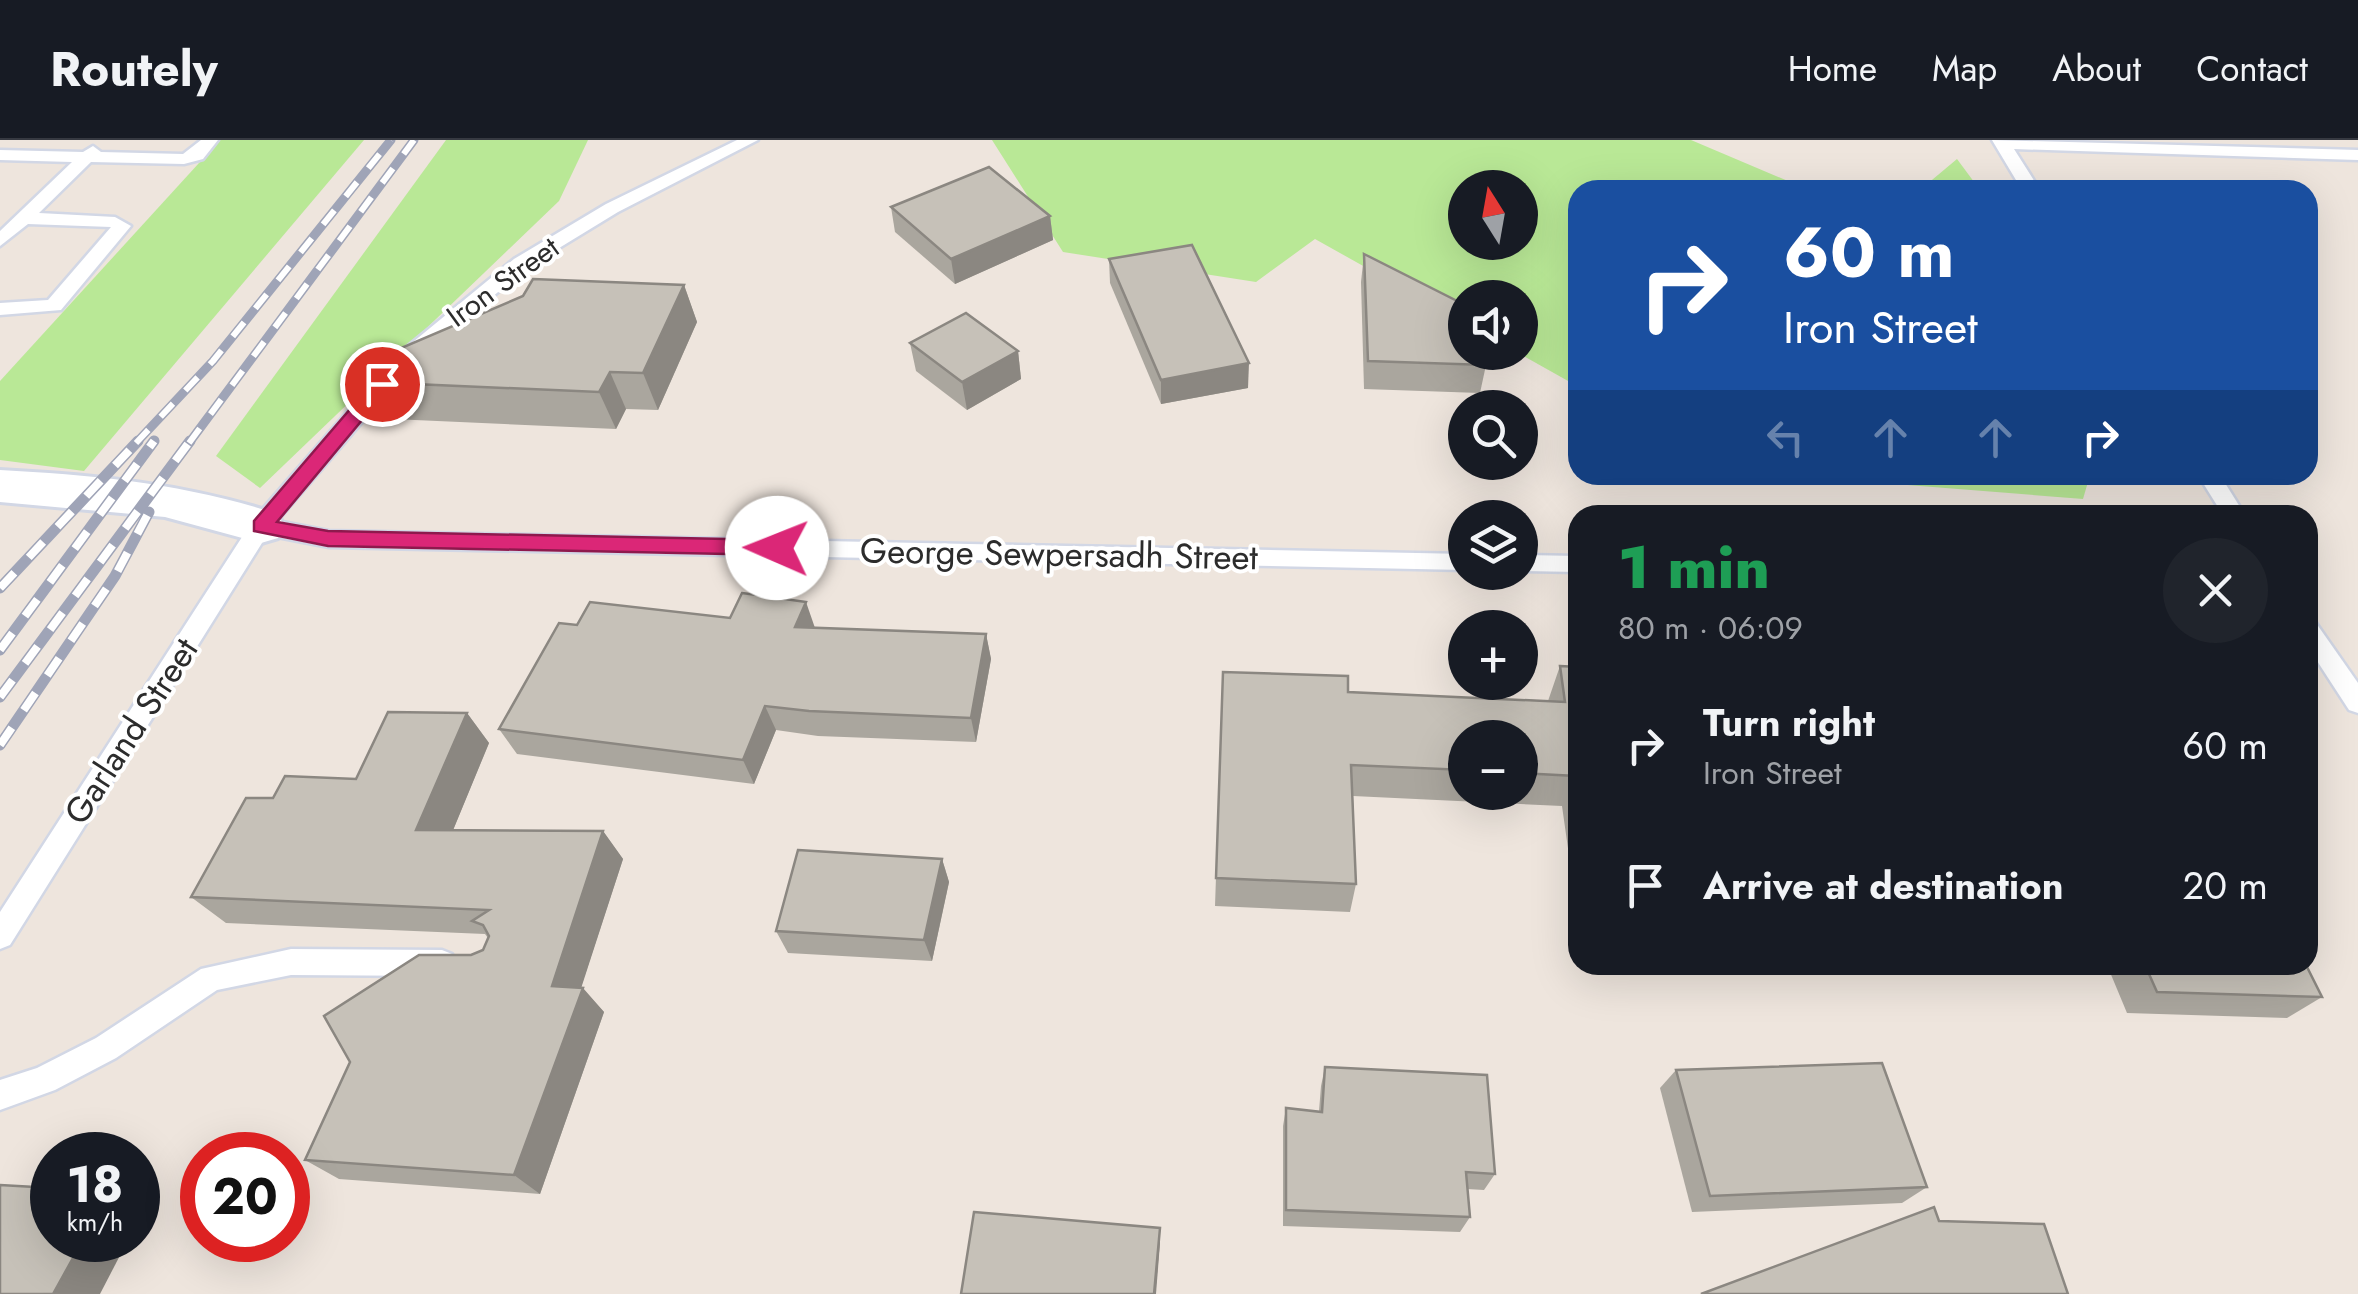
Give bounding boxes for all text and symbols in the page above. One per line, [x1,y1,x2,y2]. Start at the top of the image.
text: Routely [50,35,218,104]
text: Home [1788,44,1877,94]
text: Map [1932,44,1997,94]
text: About [2052,44,2141,94]
text: Contact [2196,44,2308,94]
north arrow [1448,170,1538,260]
map controls [1448,170,1538,810]
text: 60 m [1783,202,1955,303]
icon: right [1618,220,1748,350]
street label: Iron Street [438,226,569,337]
button: sound [1448,280,1538,370]
text: Iron Street [1783,295,1978,360]
pin [340,342,425,427]
icon: arrive [355,357,410,412]
button: search [1448,390,1538,480]
icon: left [1758,410,1813,465]
icon: ahead [1863,410,1918,465]
icon: ahead [1968,410,2023,465]
icon: right [2073,410,2128,465]
position arrow [725,496,829,600]
button: layers [1448,500,1538,590]
text: 1 min [1618,524,1770,611]
street label: George Sewpersadh Street [860,526,1259,582]
button: close [2163,538,2268,643]
text: 80 m · 06:09 [1618,605,1803,651]
button: + [1448,610,1538,700]
street label: Garland Street [52,627,210,834]
text: Turn right [1703,695,1875,750]
icon: right [1618,718,1673,773]
text: 60 m [2182,718,2268,773]
button: − [1448,720,1538,810]
text: Iron Street [1703,750,1842,796]
icon: arrive [1618,858,1673,913]
text: Arrive at destination [1703,858,2064,913]
text: 20 m [2183,858,2268,913]
speed limit sign: 20 [180,1132,310,1262]
text: 18 [67,1148,123,1221]
text: km/h [67,1204,123,1240]

